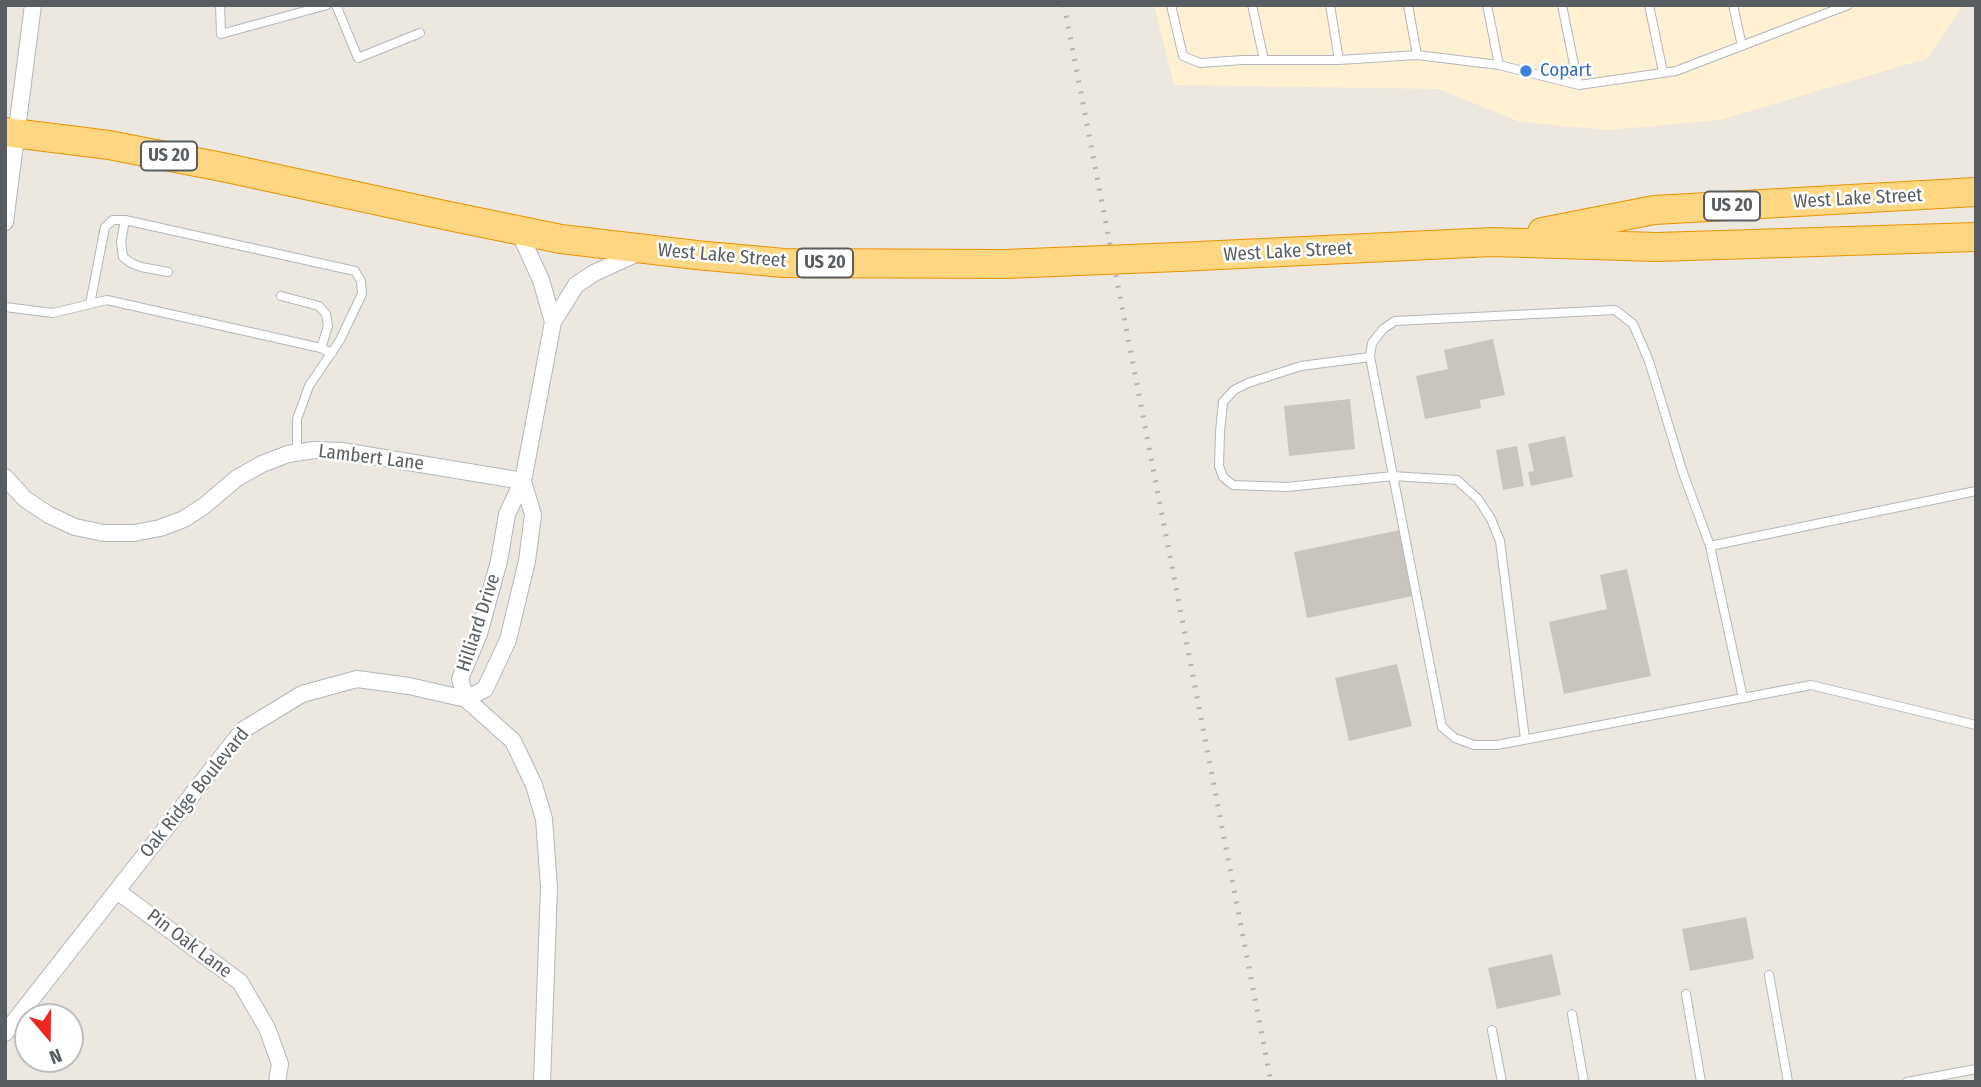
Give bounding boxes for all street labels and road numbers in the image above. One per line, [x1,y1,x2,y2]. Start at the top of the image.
road number: US 20 [141,141,197,170]
street label: West Lake Street [1793,184,1923,214]
road number: US 20 [1704,191,1760,220]
street label: West Lake Street [1223,237,1353,267]
street label: West Lake Street [657,239,787,273]
road number: US 20 [797,248,853,278]
street label: Lambert Lane [317,440,425,476]
street label: Hilliard Drive [452,571,506,675]
street label: Oak Ridge Boulevard [136,723,254,863]
street label: Pin Oak Lane [142,905,236,983]

